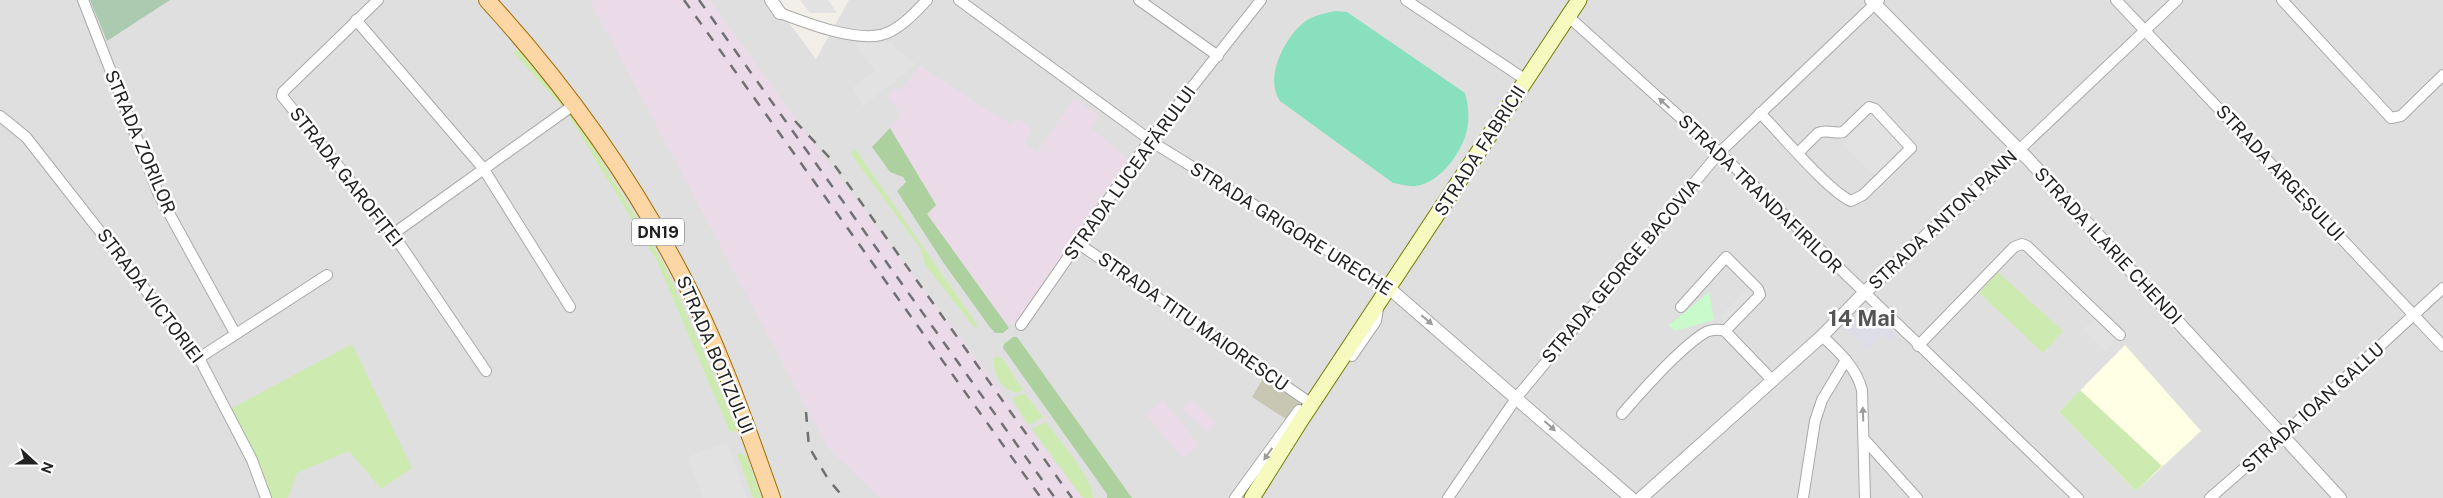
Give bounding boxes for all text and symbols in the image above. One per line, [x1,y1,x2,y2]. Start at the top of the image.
street label: STRADA ZORILOR [101,67,180,217]
street label: STRADA LUCEAFĂRULUI [1059,82,1200,264]
street label: STRADA FABRICII [1430,82,1529,220]
one-way arrow [1658,97,1670,109]
street label: STRADA ARGEȘULUI [2212,100,2349,245]
street label: STRADA GAROFIȚEI [286,103,407,250]
street label: STRADA TRANDAFIRILOR [1674,110,1846,277]
street label: STRADA ANTON PANN [1864,145,2021,294]
street label: STRADA GRIGORE URECHE [1186,158,1396,300]
street label: STRADA ILARIE CHENDI [2030,163,2186,328]
street label: STRADA GEORGE BACOVIA [1537,174,1704,367]
road number: DN19 [632,218,684,246]
street label: STRADA VICTORIEI [93,224,208,367]
street label: STRADA TITU MAIORESCU [1094,248,1292,395]
street label: STRADA BOTIZULUI [673,273,758,437]
district label: 14 Mai [1828,305,1896,331]
one-way arrow [1420,315,1433,326]
street label: STRADA IOAN GALLU [2237,338,2388,477]
one-way arrow [1859,406,1867,422]
one-way arrow [1543,421,1556,432]
north arrow [10,438,60,488]
one-way arrow [1263,447,1273,460]
text: N [38,460,57,476]

